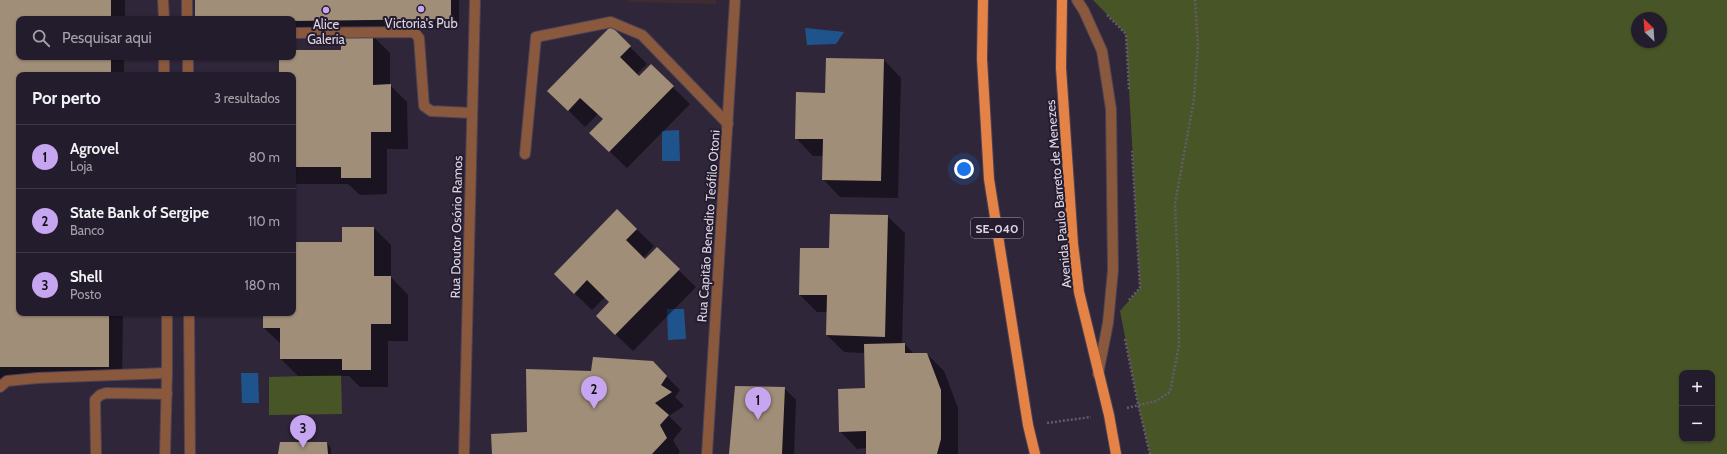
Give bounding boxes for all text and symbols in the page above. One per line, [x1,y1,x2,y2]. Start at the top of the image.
marker: Victoria's Pub [416,4,426,14]
marker: Alice Galeria [321,5,331,15]
north arrow [1631,12,1667,48]
place label: Victoria's Pub [384,15,458,31]
search box [16,16,296,60]
place label: Alice Galeria [307,16,346,47]
icon: search [30,27,52,49]
text: Pesquisar aqui [62,29,152,47]
text: Por perto [32,88,101,108]
text: 3 resultados [214,90,280,106]
street label: Avenida Paulo Barreto de Menezes [1042,98,1074,289]
street label: Rua Capitão Benedito Teófilo Otoni [693,129,723,323]
text: Agrovel [70,140,119,158]
text: 1 [43,149,47,165]
text: 80 m [249,149,280,165]
street label: Rua Doutor Osório Ramos [447,155,465,299]
text: Loja [70,158,93,174]
your location [954,159,974,179]
text: State Bank of Sergipe [70,204,209,222]
text: 2 [42,213,48,229]
text: 110 m [248,213,280,229]
road number: SE-040 [971,218,1023,238]
text: Banco [70,222,104,238]
text: Shell [70,268,103,286]
text: 3 [41,277,49,293]
text: 180 m [244,277,280,293]
text: Posto [70,286,101,302]
map controls [1679,370,1715,442]
button: + [1679,370,1715,406]
pin: 2 [581,376,607,409]
pin: 1 [745,387,771,420]
button: − [1679,406,1715,442]
pin: 3 [290,415,316,448]

